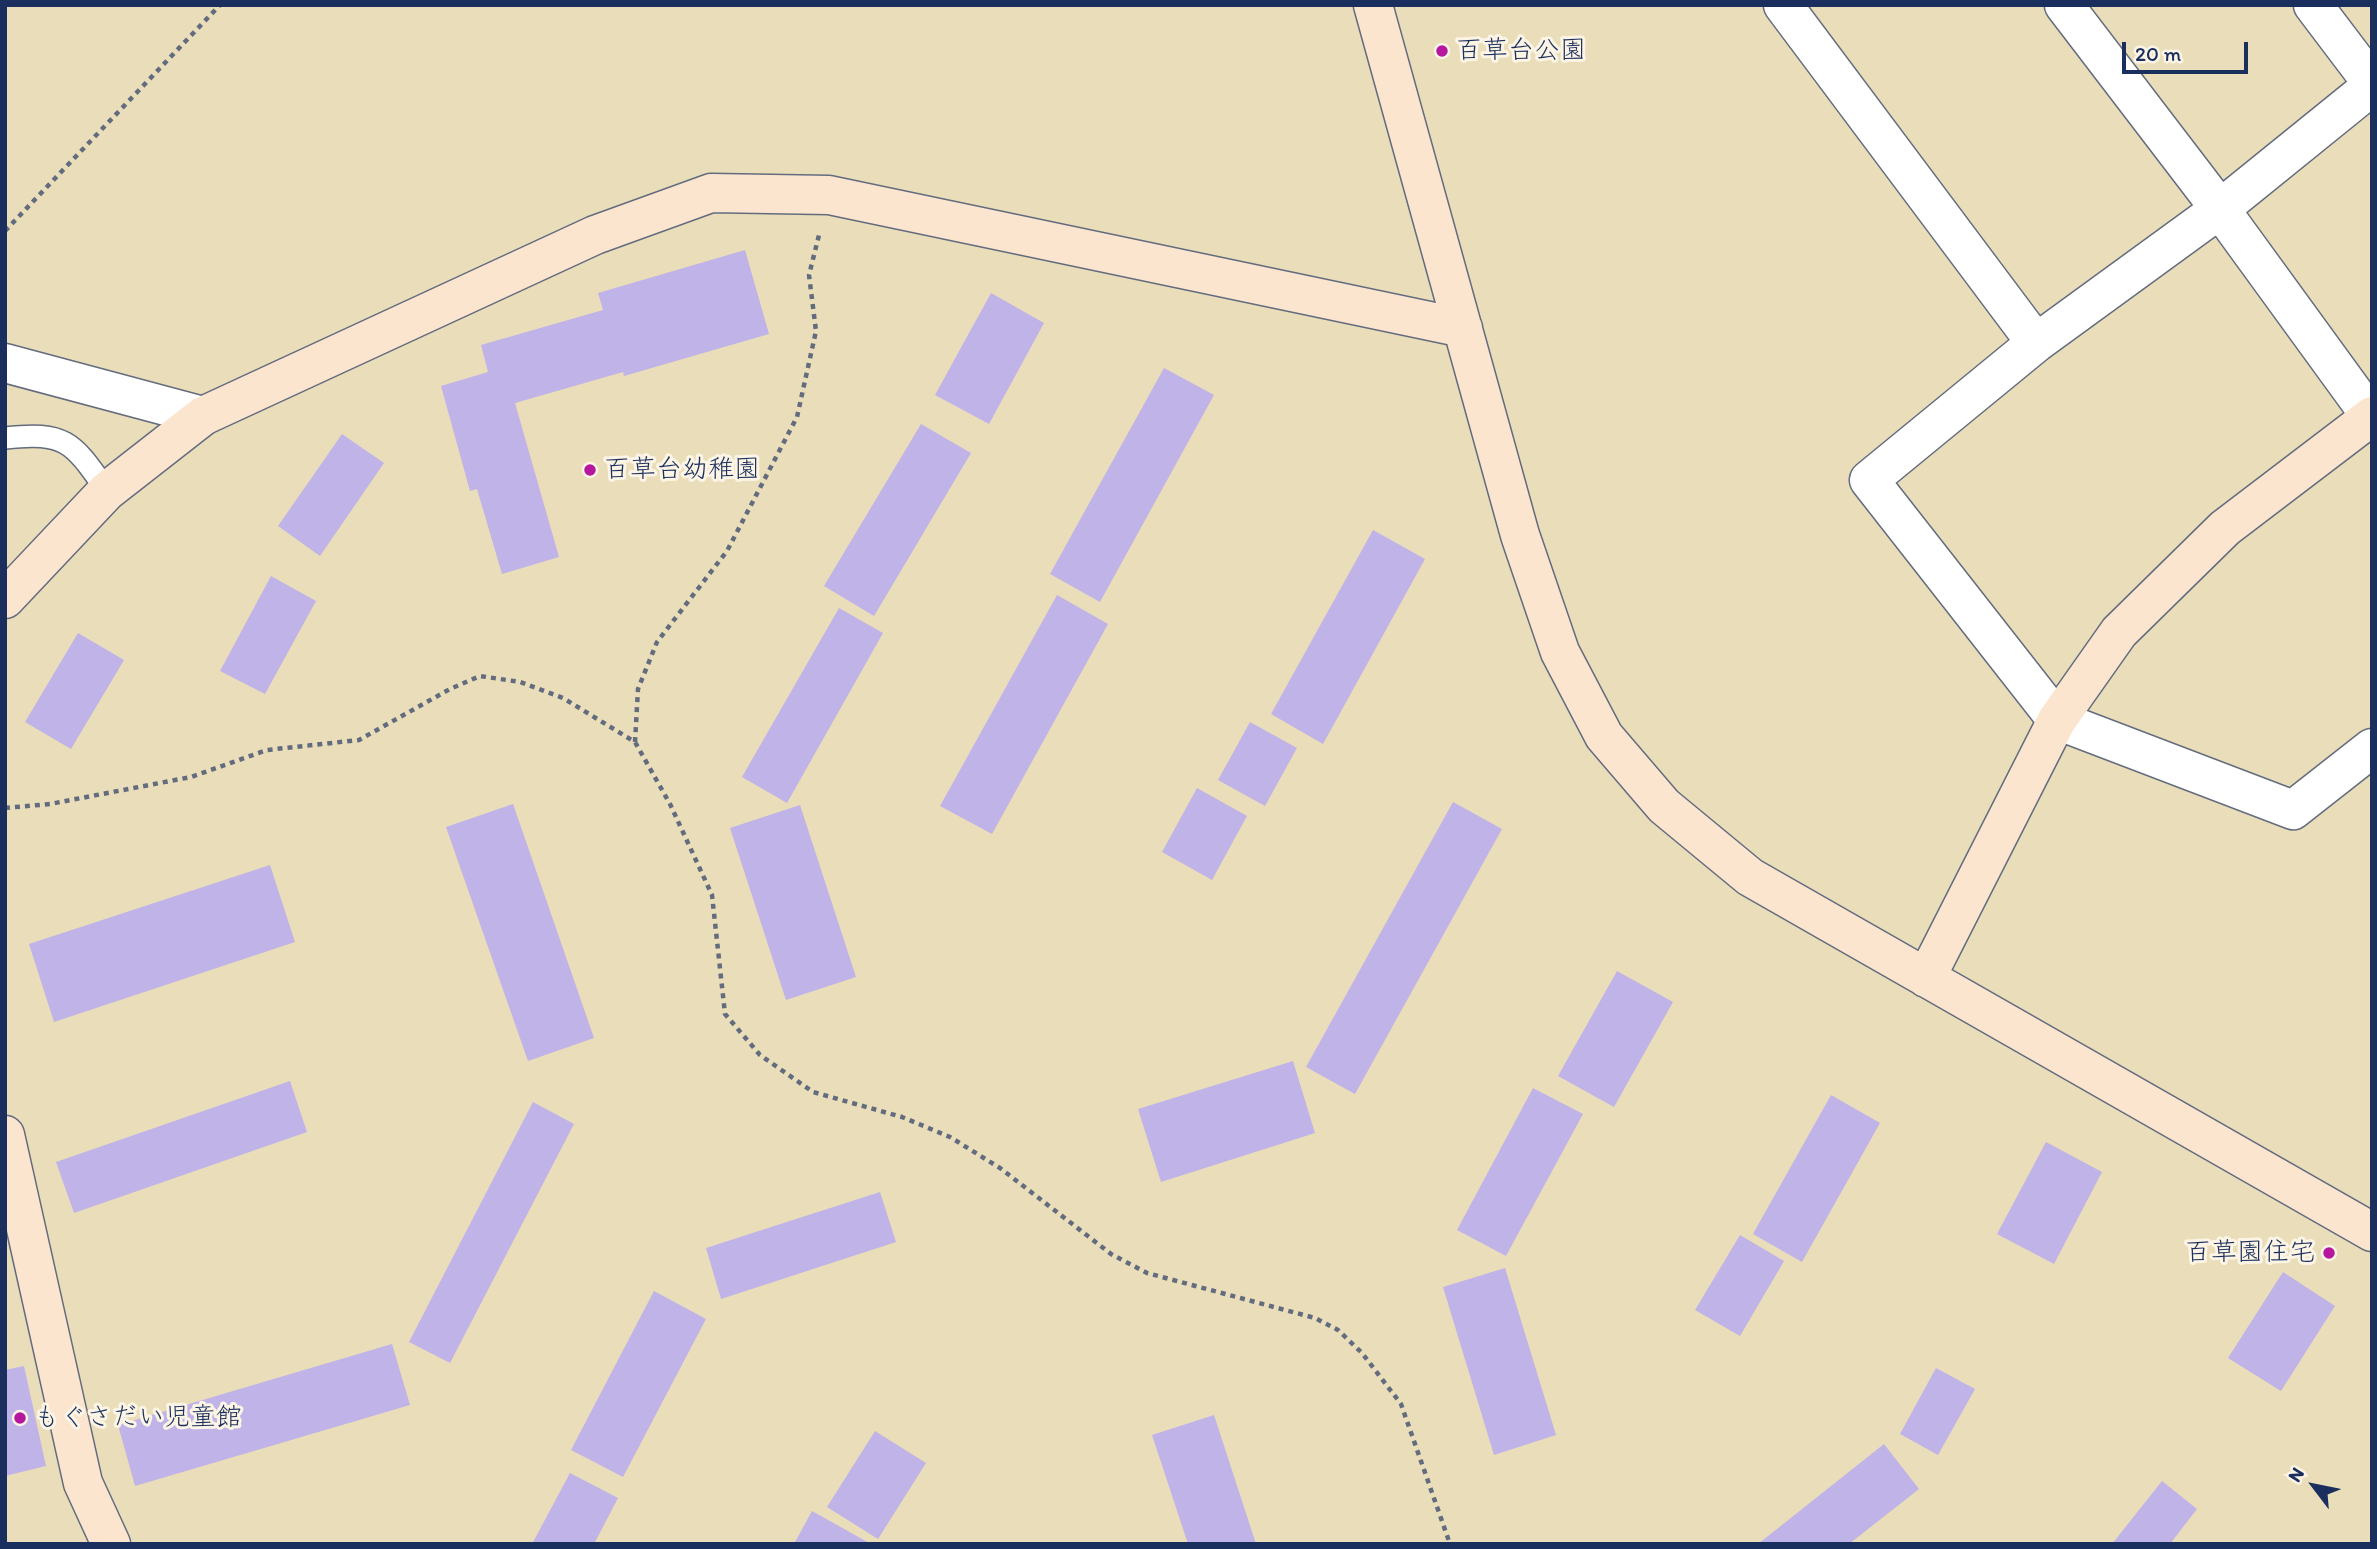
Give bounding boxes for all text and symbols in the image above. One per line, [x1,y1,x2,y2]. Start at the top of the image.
scale bar [2125,28,2251,72]
place label: 百草台公園 [1456,35,1586,67]
text: 20 m [2135,41,2181,66]
marker: 百草台公園 [1434,43,1450,59]
place label: 百草台幼稚園 [604,454,760,486]
marker: 百草台幼稚園 [582,462,598,478]
place label: 百草園住宅 [2185,1237,2315,1269]
marker: 百草園住宅 [2321,1245,2337,1261]
place label: もぐさだい児童館 [34,1402,242,1434]
marker: もぐさだい児童館 [12,1410,28,1426]
north arrow [2279,1451,2349,1521]
text: N [2283,1463,2309,1486]

